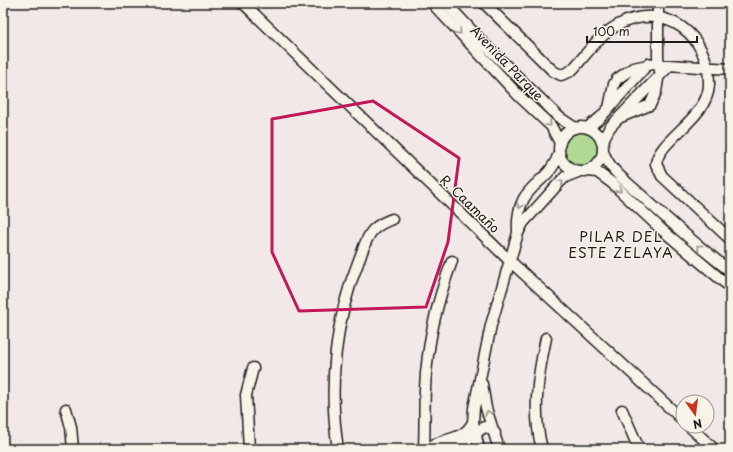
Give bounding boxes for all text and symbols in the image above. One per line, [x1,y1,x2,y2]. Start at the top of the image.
scale bar [587,18,697,44]
street label: Avenida Parque [467,21,548,104]
text: 100 m [593,22,630,40]
one-way arrow [454,27,461,34]
one-way arrow [545,119,552,127]
street label: R. Caamaño [436,170,504,237]
one-way arrow [556,179,564,186]
one-way arrow [614,185,622,193]
one-way arrow [516,203,525,210]
district label: PILAR DEL ESTE ZELAYA [568,226,674,263]
one-way arrow [697,244,704,251]
north arrow [675,394,715,434]
one-way arrow [484,410,493,417]
text: N [691,415,704,434]

